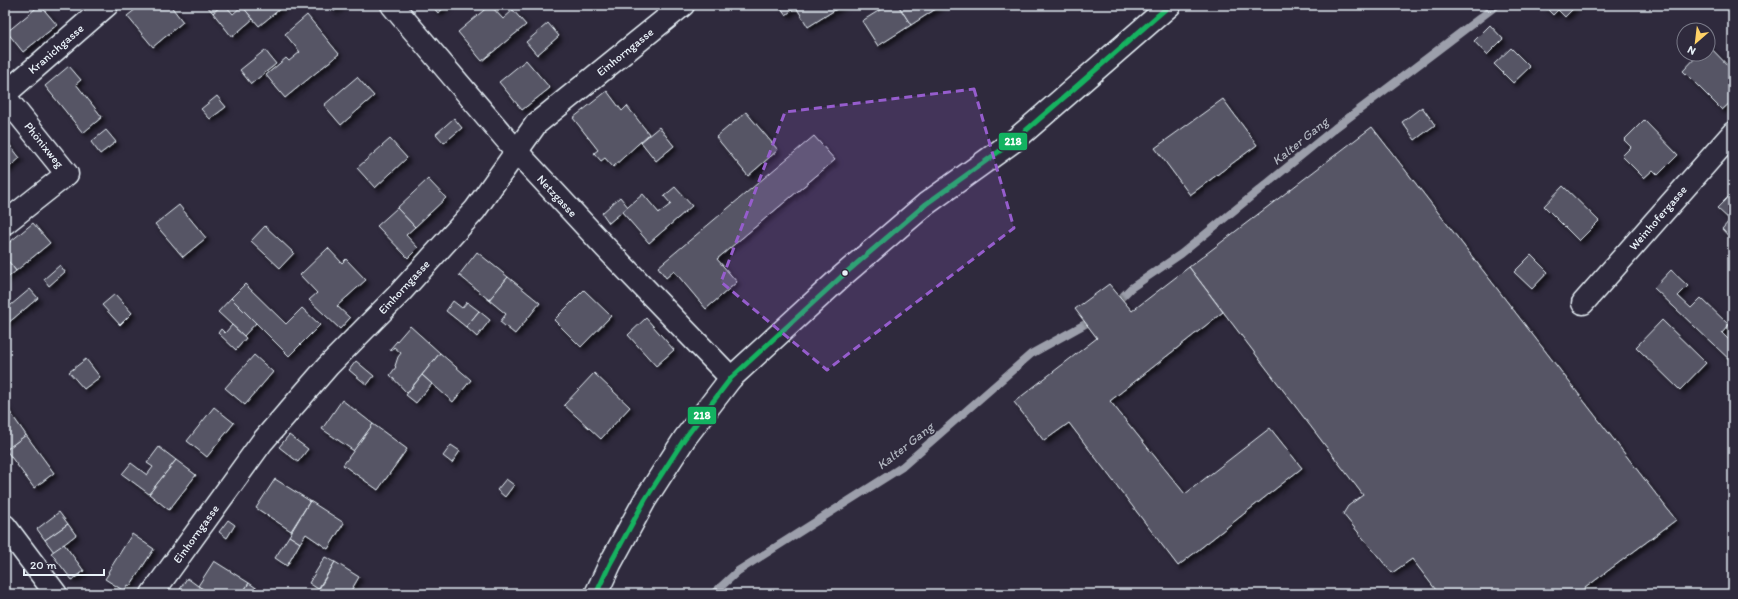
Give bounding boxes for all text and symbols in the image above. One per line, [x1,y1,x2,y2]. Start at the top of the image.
street label: Kranichgasse [25,21,87,77]
north arrow [1676,22,1716,62]
street label: Einhorngasse [594,25,656,79]
text: N [1685,43,1698,58]
water label: Kalter Gang [1269,113,1332,168]
street label: Phönixweg [21,119,67,171]
line badge: 218 [998,132,1028,151]
text: 218 [1005,135,1021,148]
street label: Netzgasse [534,172,580,220]
street label: Weinhofergasse [1626,183,1690,253]
street label: Einhorngasse [375,257,433,317]
unlabelled marker [840,268,850,278]
line badge: 218 [687,406,717,425]
text: 218 [694,409,710,422]
water label: Kalter Gang [874,418,937,473]
street label: Einhorngasse [170,502,222,566]
scale bar [24,551,104,577]
text: 20 m [30,558,57,572]

